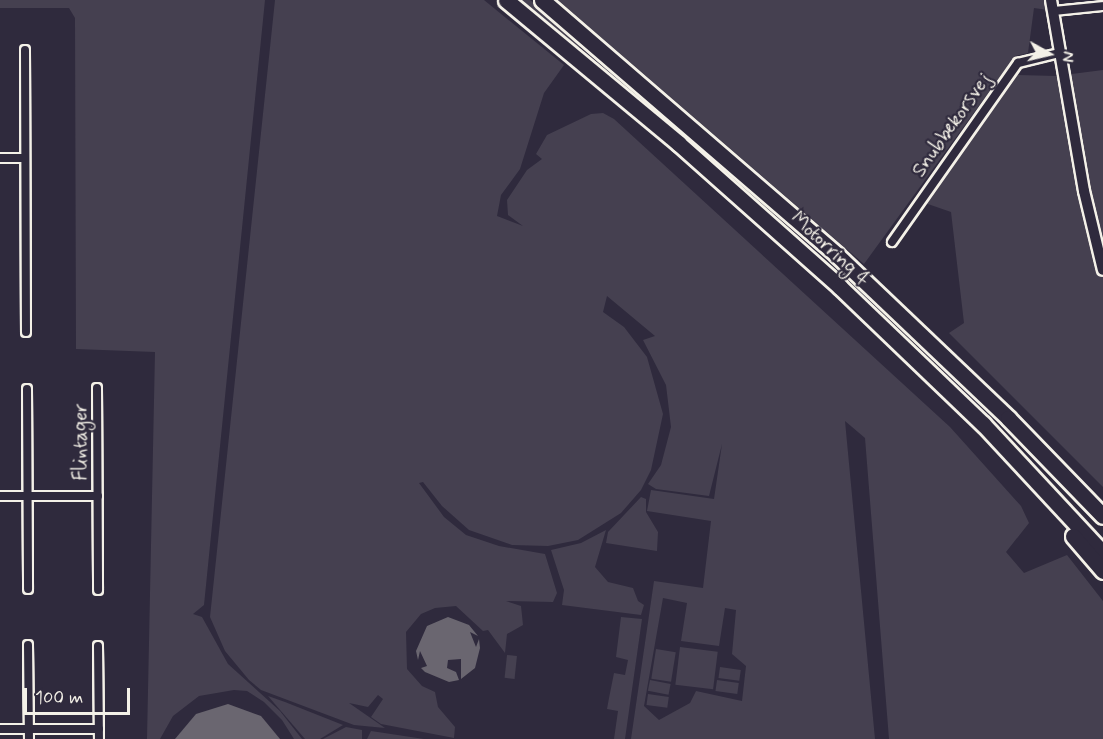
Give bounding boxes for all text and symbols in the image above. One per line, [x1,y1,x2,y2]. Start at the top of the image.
north arrow [1019,24,1079,84]
text: N [1056,50,1078,63]
street label: Snubbekorsvej [907,68,997,182]
street label: Motorring 4 [786,206,874,292]
street label: Flintager [69,403,93,481]
scale bar [27,676,134,714]
text: 100 m [35,686,83,710]

